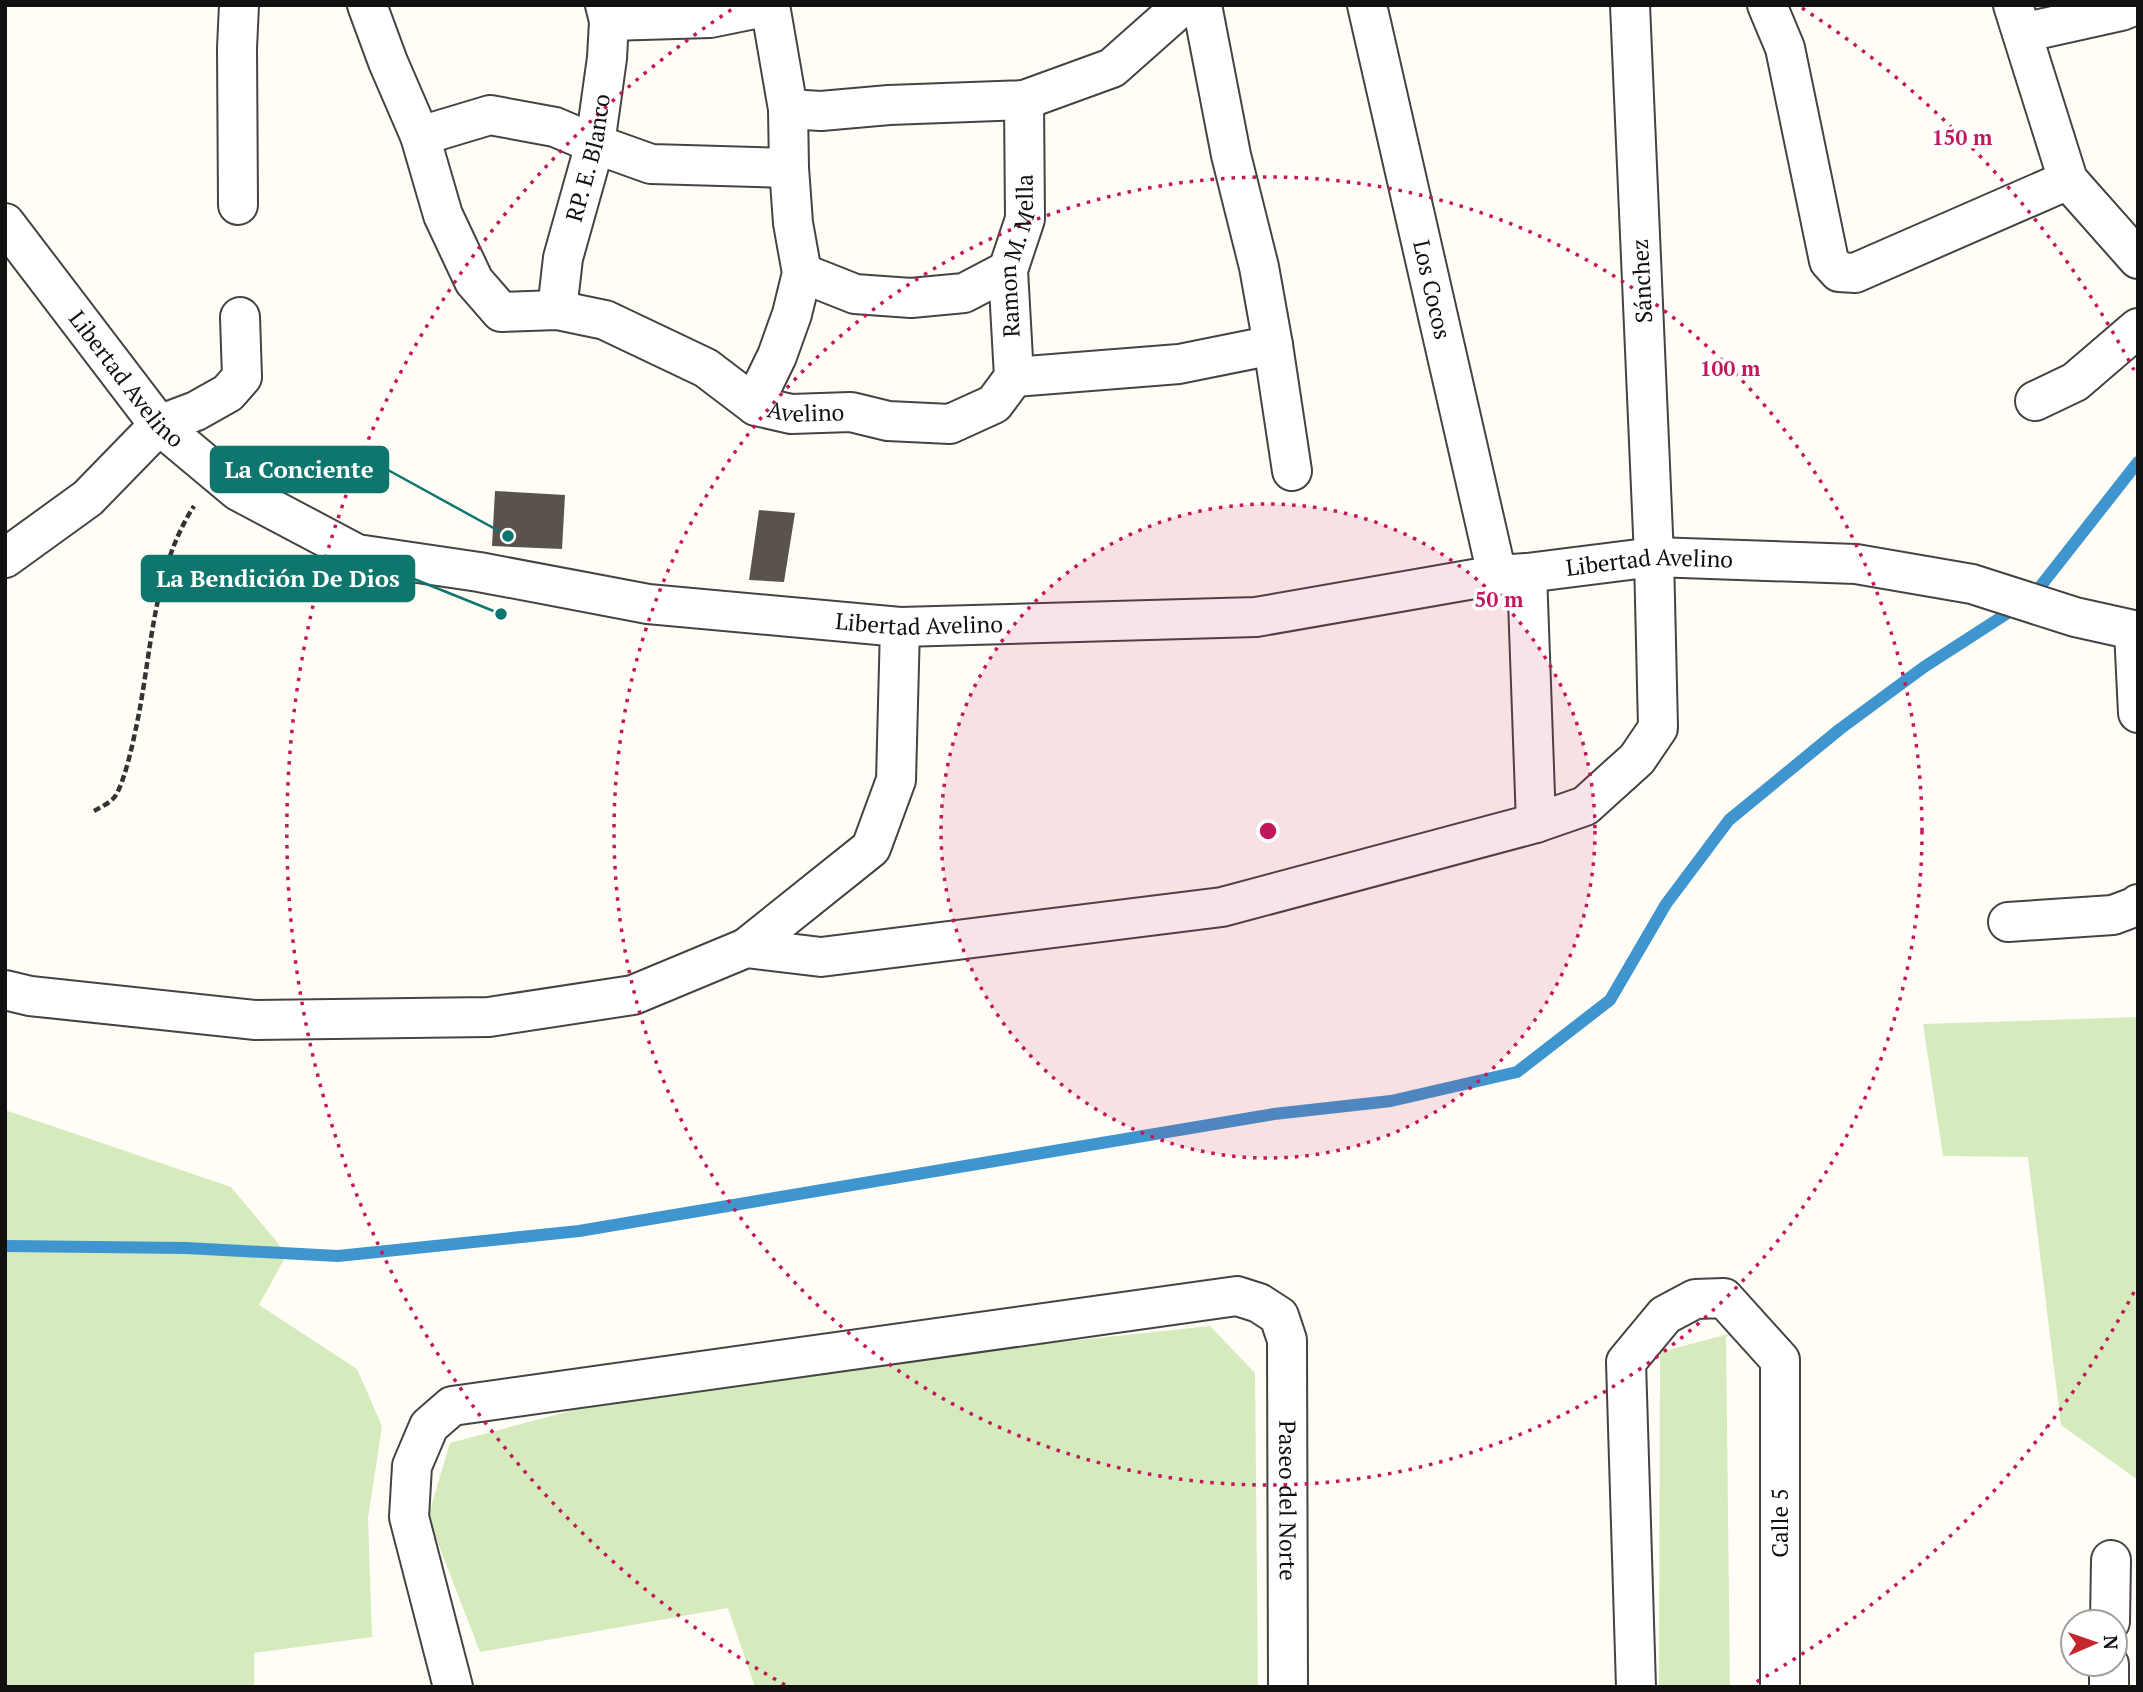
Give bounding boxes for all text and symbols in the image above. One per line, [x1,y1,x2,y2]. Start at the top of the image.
street label: RP. E. Blanco [558,92,617,225]
text: 150 m [1932,123,1993,151]
street label: Ramon M. Mella [992,174,1042,338]
street label: Los Cocos [1406,237,1459,342]
street label: Sánchez [1624,238,1659,324]
street label: Libertad Avelino [62,304,191,454]
text: 100 m [1700,354,1761,382]
street label: Avelino [764,393,845,429]
callout: La Conciente [211,447,388,492]
text: La Conciente [224,453,374,485]
street label: Libertad Avelino [1564,541,1734,583]
callout: La Bendición De Dios [142,556,414,601]
text: La Bendición De Dios [156,562,400,594]
text: 50 m [1475,585,1524,613]
street label: Libertad Avelino [834,605,1003,642]
centre of rings [1256,819,1280,843]
street label: Paseo del Norte [1272,1420,1304,1581]
street label: Calle 5 [1764,1488,1795,1558]
north arrow [2059,1608,2129,1678]
text: N [2099,1635,2124,1651]

